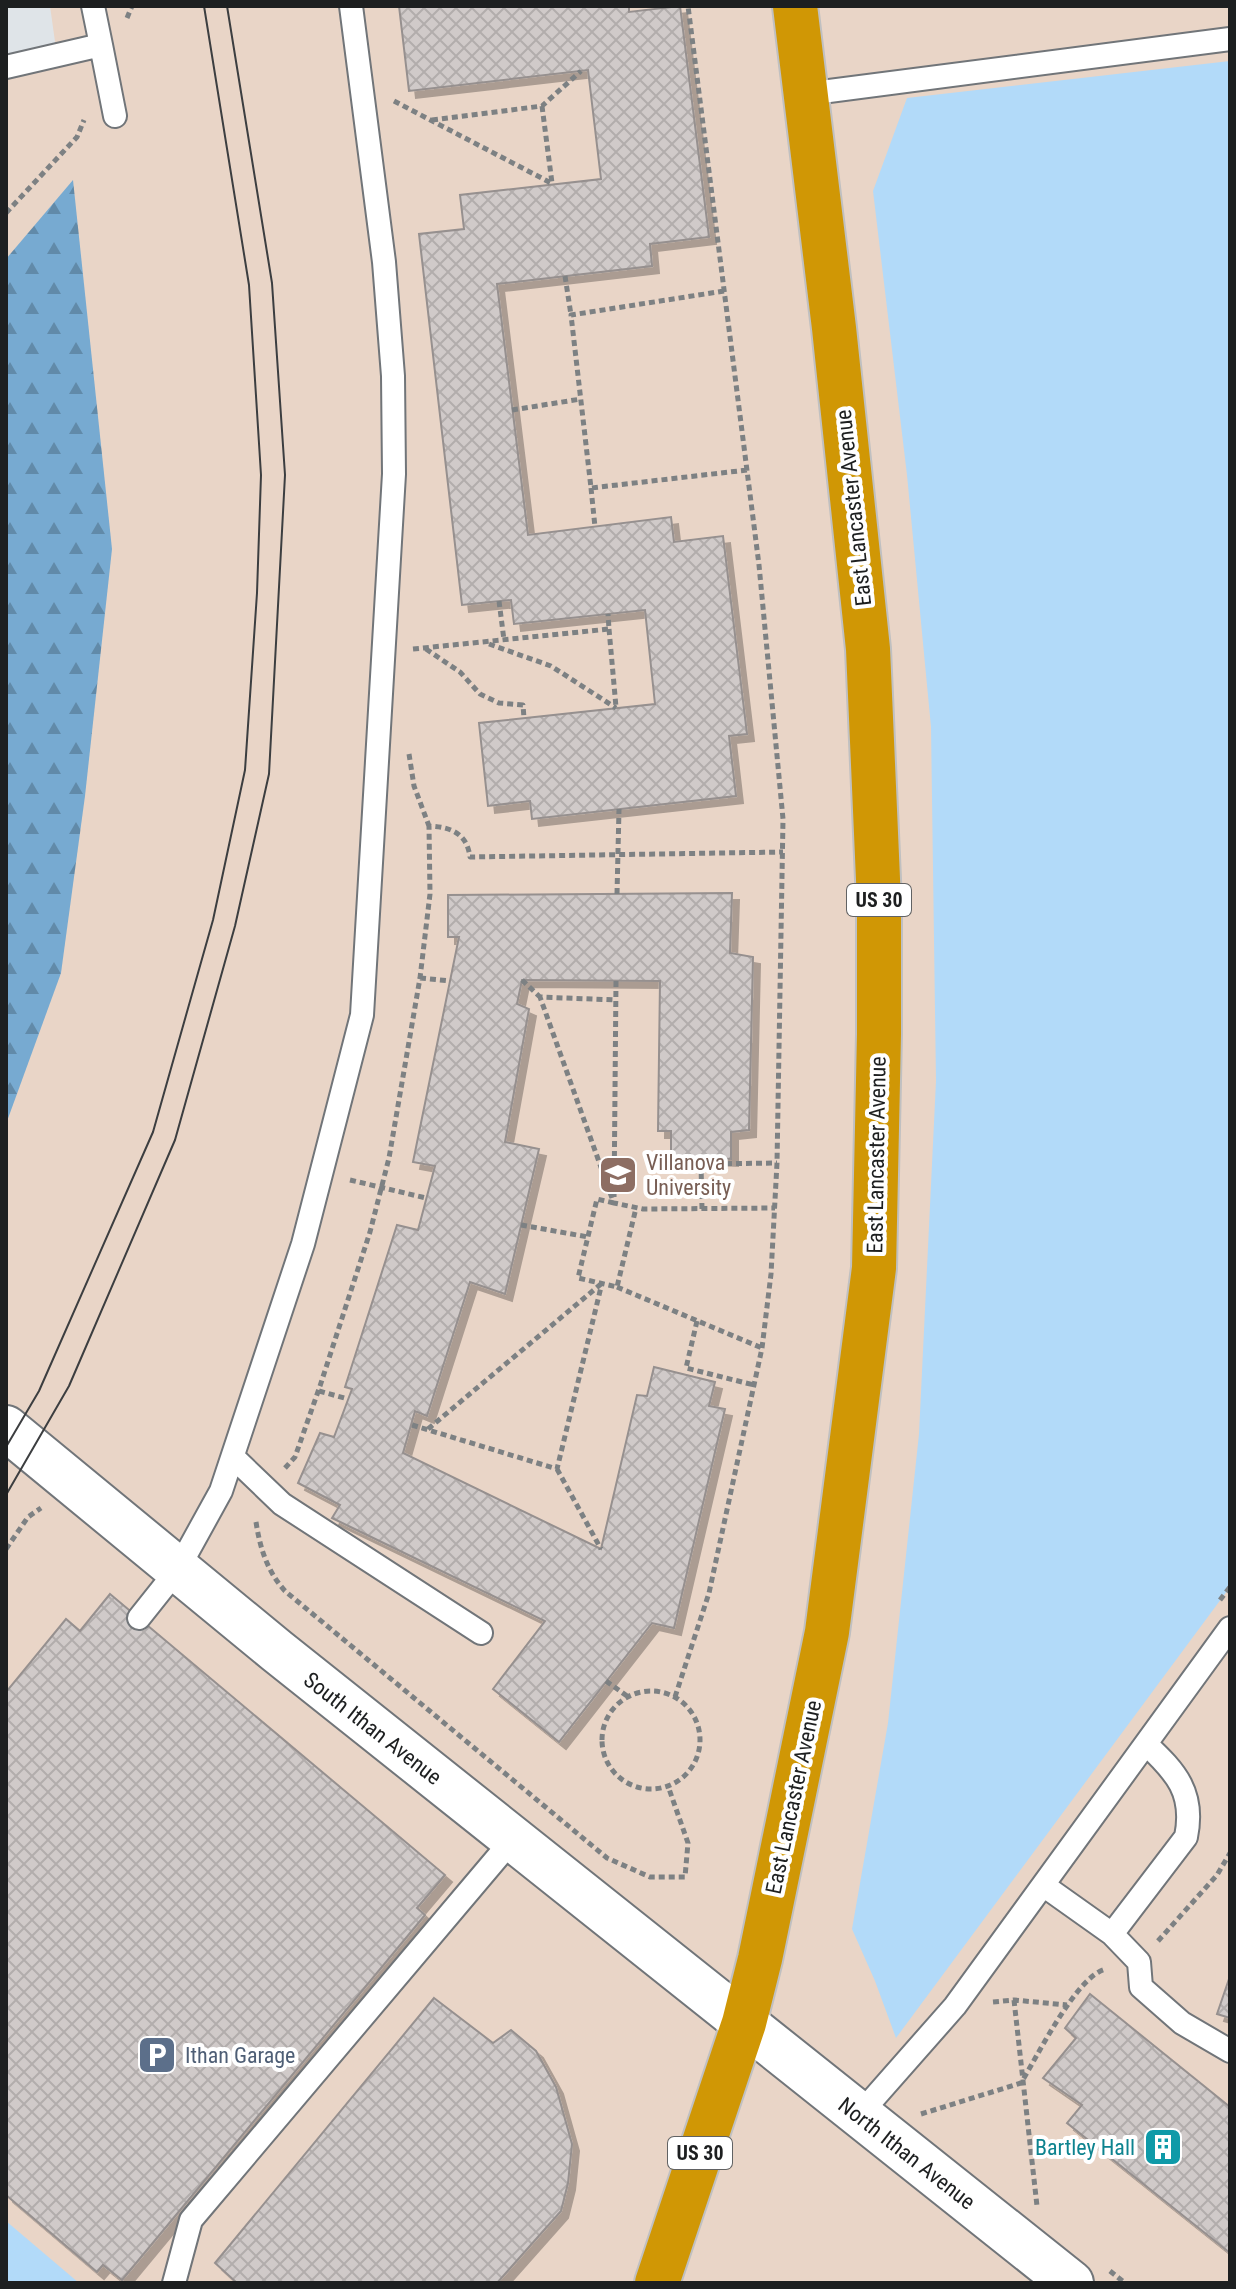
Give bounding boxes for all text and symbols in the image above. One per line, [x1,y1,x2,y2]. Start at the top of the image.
street label: East Lancaster Avenue [831,408,876,607]
road number: US 30 [847,884,911,916]
street label: East Lancaster Avenue [862,1056,891,1254]
place label: Villanova University [646,1150,731,1200]
school or university icon: Villanova University [597,1154,639,1196]
street label: South Ithan Avenue [299,1667,446,1790]
street label: East Lancaster Avenue [761,1698,826,1896]
parking icon: Ithan Garage [136,2034,178,2076]
place label: Ithan Garage [185,2043,295,2068]
street label: North Ithan Avenue [833,2092,980,2214]
building icon: Bartley Hall [1142,2126,1184,2168]
place label: Bartley Hall [1035,2135,1135,2160]
road number: US 30 [668,2137,732,2169]

